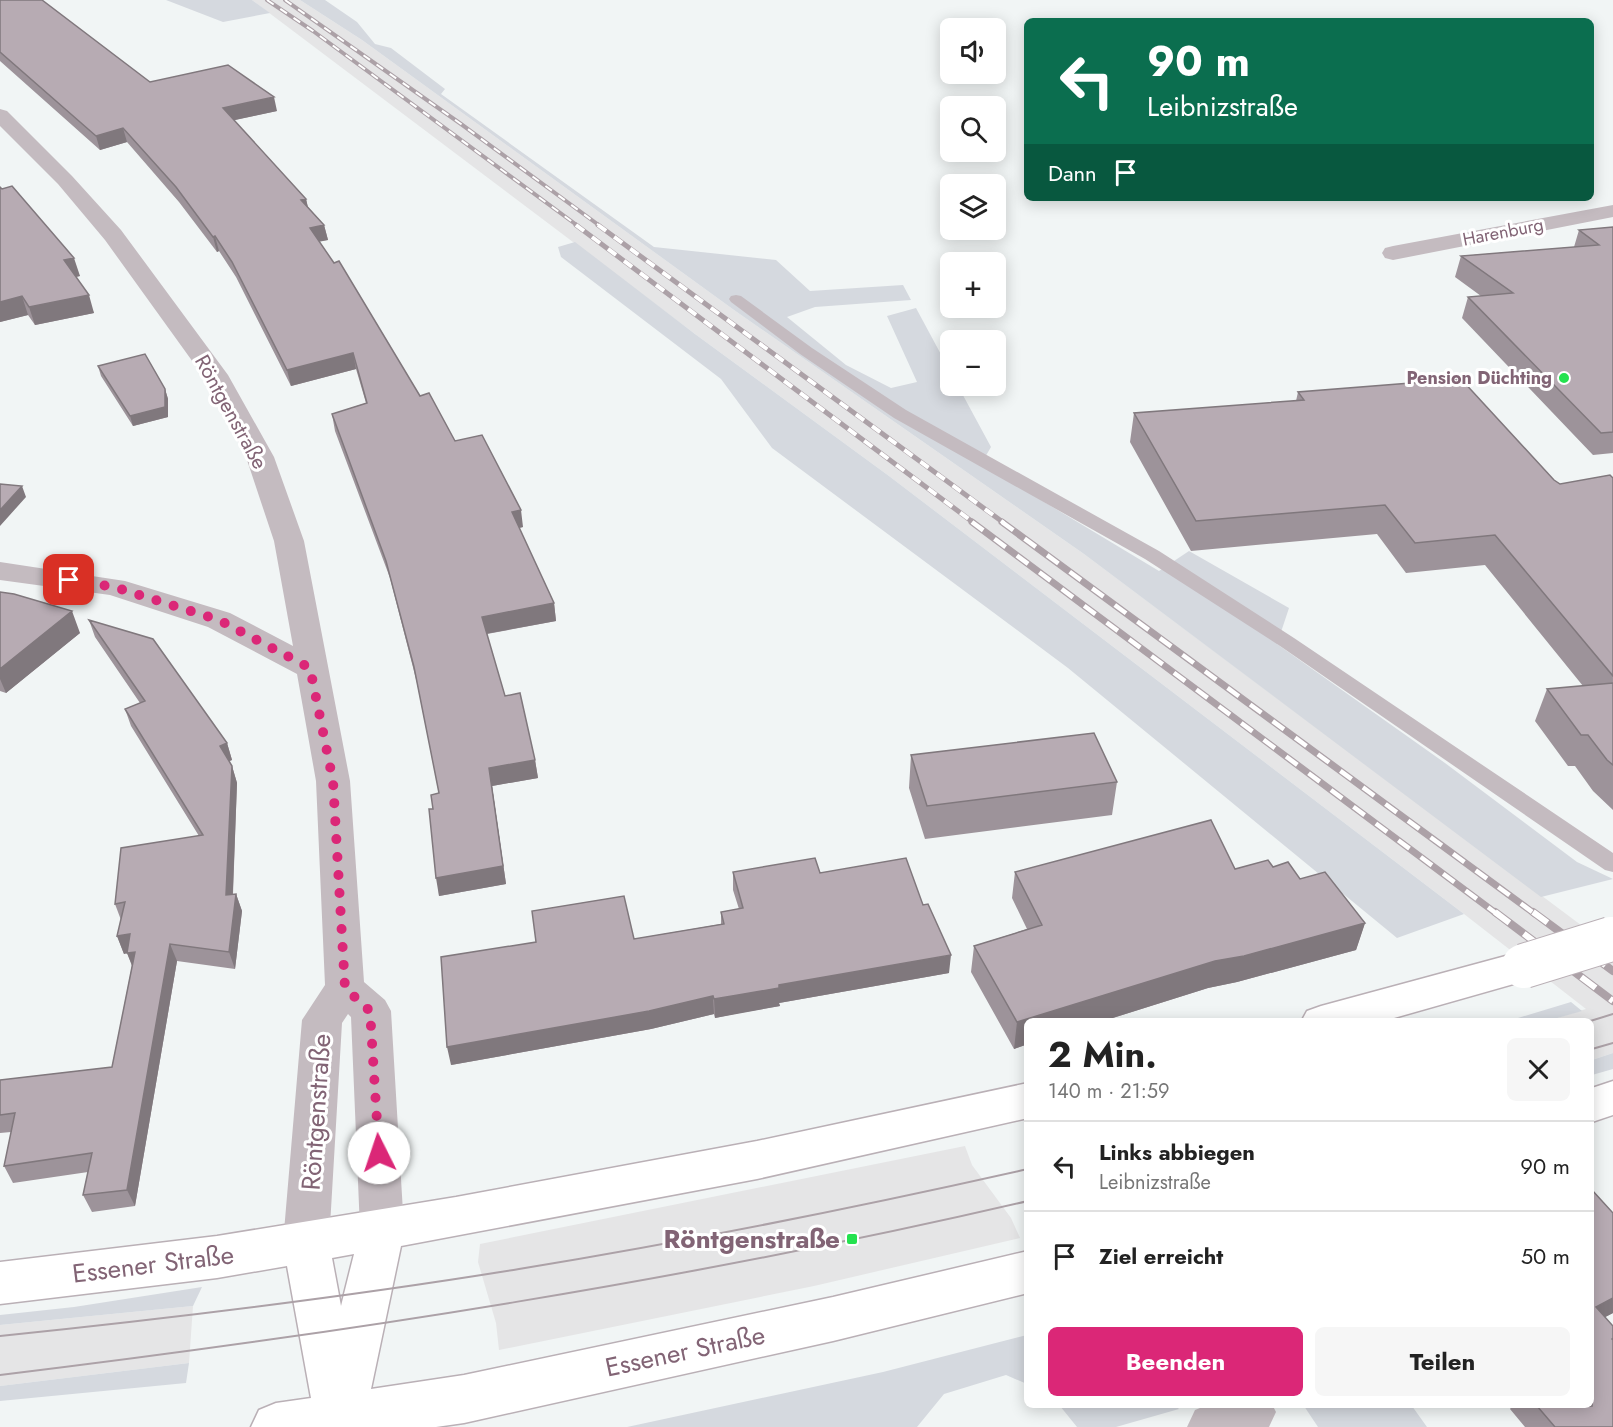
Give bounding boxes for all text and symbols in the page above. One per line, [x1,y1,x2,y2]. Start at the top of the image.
map controls [940,18,1006,396]
button: sound [940,18,1006,84]
text: 90 m [1147,31,1250,92]
icon: left [1048,42,1126,120]
text: Leibnizstraße [1147,87,1298,126]
button: search [940,96,1006,162]
icon: arrive [1109,156,1142,189]
text: Dann [1048,157,1097,189]
button: layers [940,174,1006,240]
street label: Harenburg [1460,211,1546,253]
button: + [940,252,1006,318]
button: − [940,330,1006,396]
street label: Röntgenstraße [187,349,275,475]
place label: Pension Düchting [1406,365,1552,391]
marker: Pension Düchting [1557,371,1571,385]
pin [43,554,94,605]
icon: arrive [52,563,85,596]
text: 2 Min. [1048,1028,1157,1080]
street label: Röntgenstraße [292,1032,340,1192]
button: close [1507,1038,1570,1101]
text: 140 m · 21:59 [1048,1077,1169,1106]
position arrow [347,1121,411,1185]
text: Links abbiegen [1099,1136,1255,1168]
icon: left [1048,1150,1081,1183]
text: 90 m [1520,1150,1570,1182]
text: Leibnizstraße [1099,1168,1211,1197]
place label: Röntgenstraße [664,1220,840,1258]
marker: Röntgenstraße [845,1232,859,1246]
street label: Essener Straße [70,1235,236,1293]
icon: arrive [1048,1240,1081,1273]
text: Ziel erreicht [1099,1240,1223,1272]
text: 50 m [1521,1240,1570,1272]
street label: Essener Straße [602,1316,768,1386]
button: Beenden [1048,1327,1303,1396]
button: Teilen [1315,1327,1570,1396]

